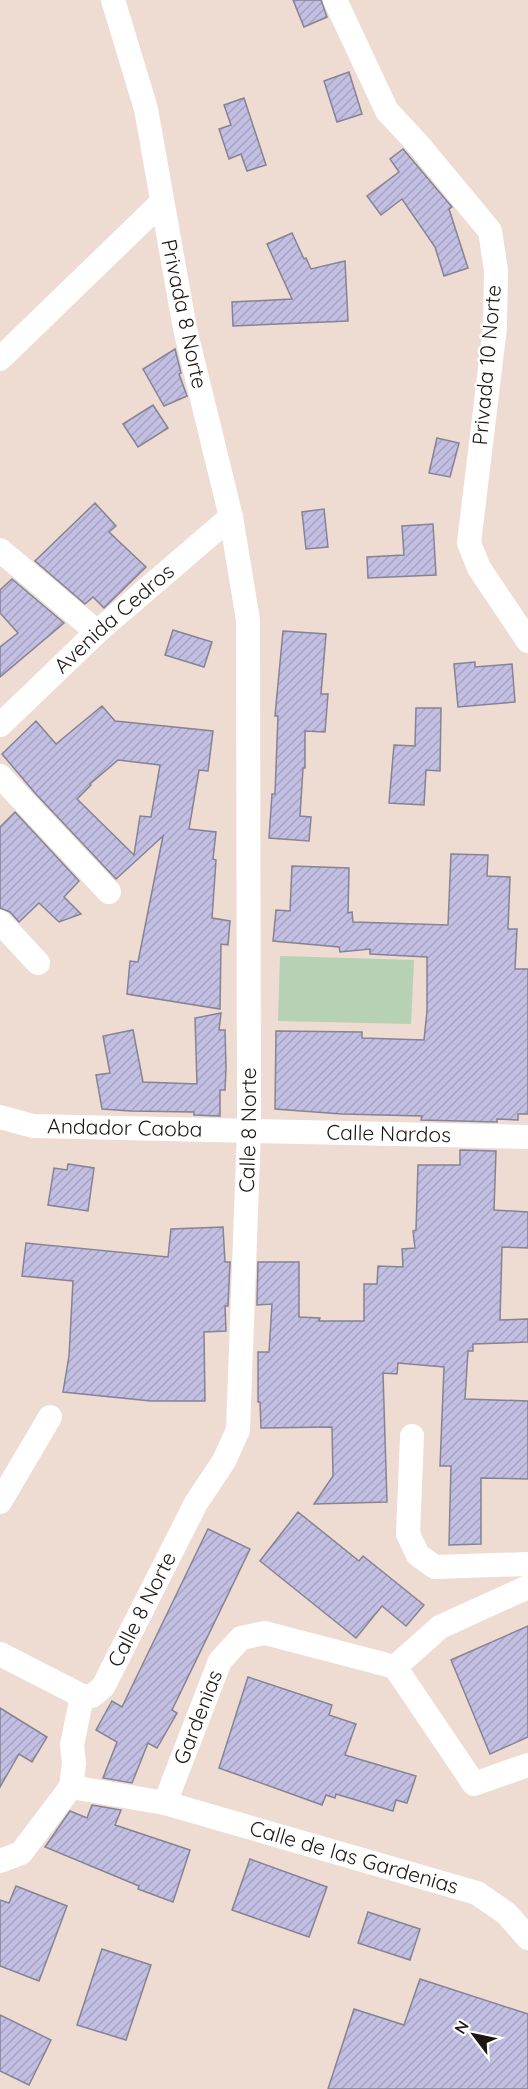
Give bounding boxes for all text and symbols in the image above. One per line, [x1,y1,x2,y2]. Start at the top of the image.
street label: Privada 8 Norte [156,237,214,391]
street label: Privada 10 Norte [466,284,506,446]
street label: Avenida Cedros [48,558,179,678]
street label: Calle 8 Norte [233,1067,261,1193]
street label: Andador Caoba [47,1112,203,1142]
street label: Calle Nardos [326,1119,451,1147]
street label: Calle 8 Norte [101,1547,181,1671]
street label: Gardenias [167,1666,227,1768]
street label: Calle de las Gardenias [247,1814,462,1899]
north arrow [444,2005,504,2065]
text: N [450,2017,473,2037]

